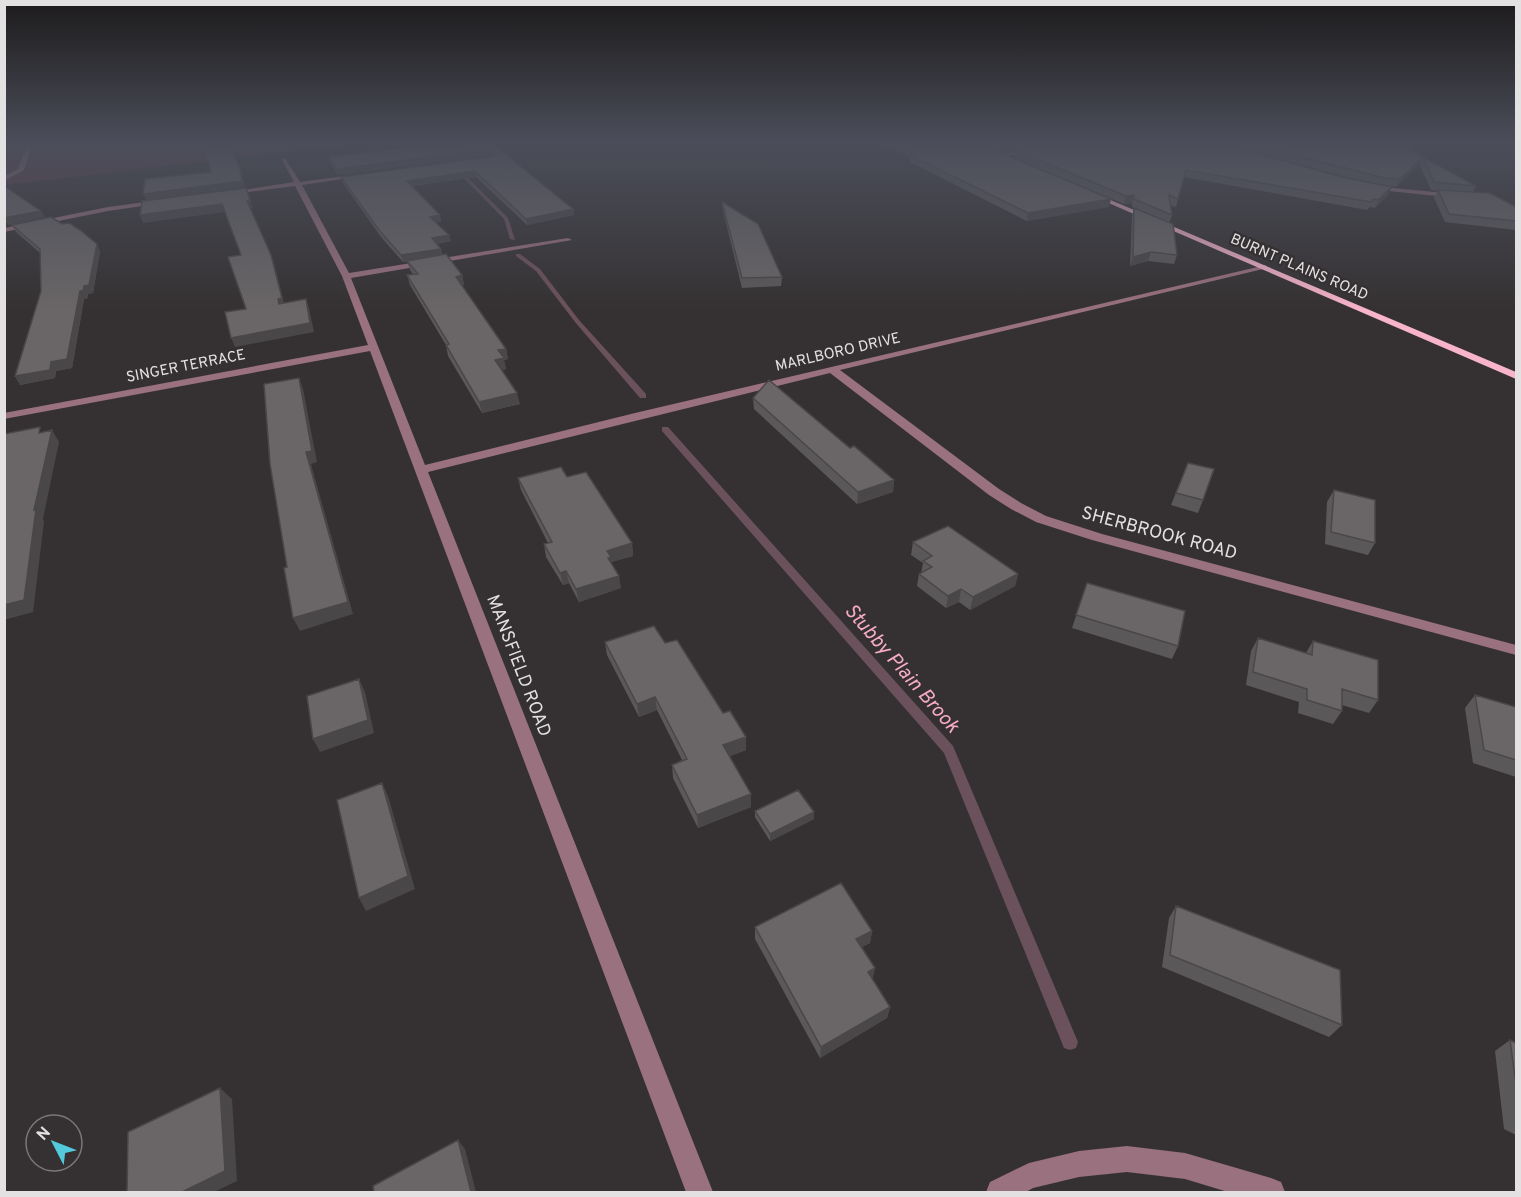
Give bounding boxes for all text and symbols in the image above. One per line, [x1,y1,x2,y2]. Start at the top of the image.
street label: BURNT PLAINS ROAD [1227,230,1371,306]
street label: MARLBORO DRIVE [774,329,902,377]
street label: SINGER TERRACE [125,346,247,388]
street label: SHERBROOK ROAD [1079,502,1239,566]
street label: MANSFIELD ROAD [480,592,556,740]
water label: Stubby Plain Brook [838,599,965,740]
north arrow [24,1113,84,1173]
text: N [33,1123,56,1145]

